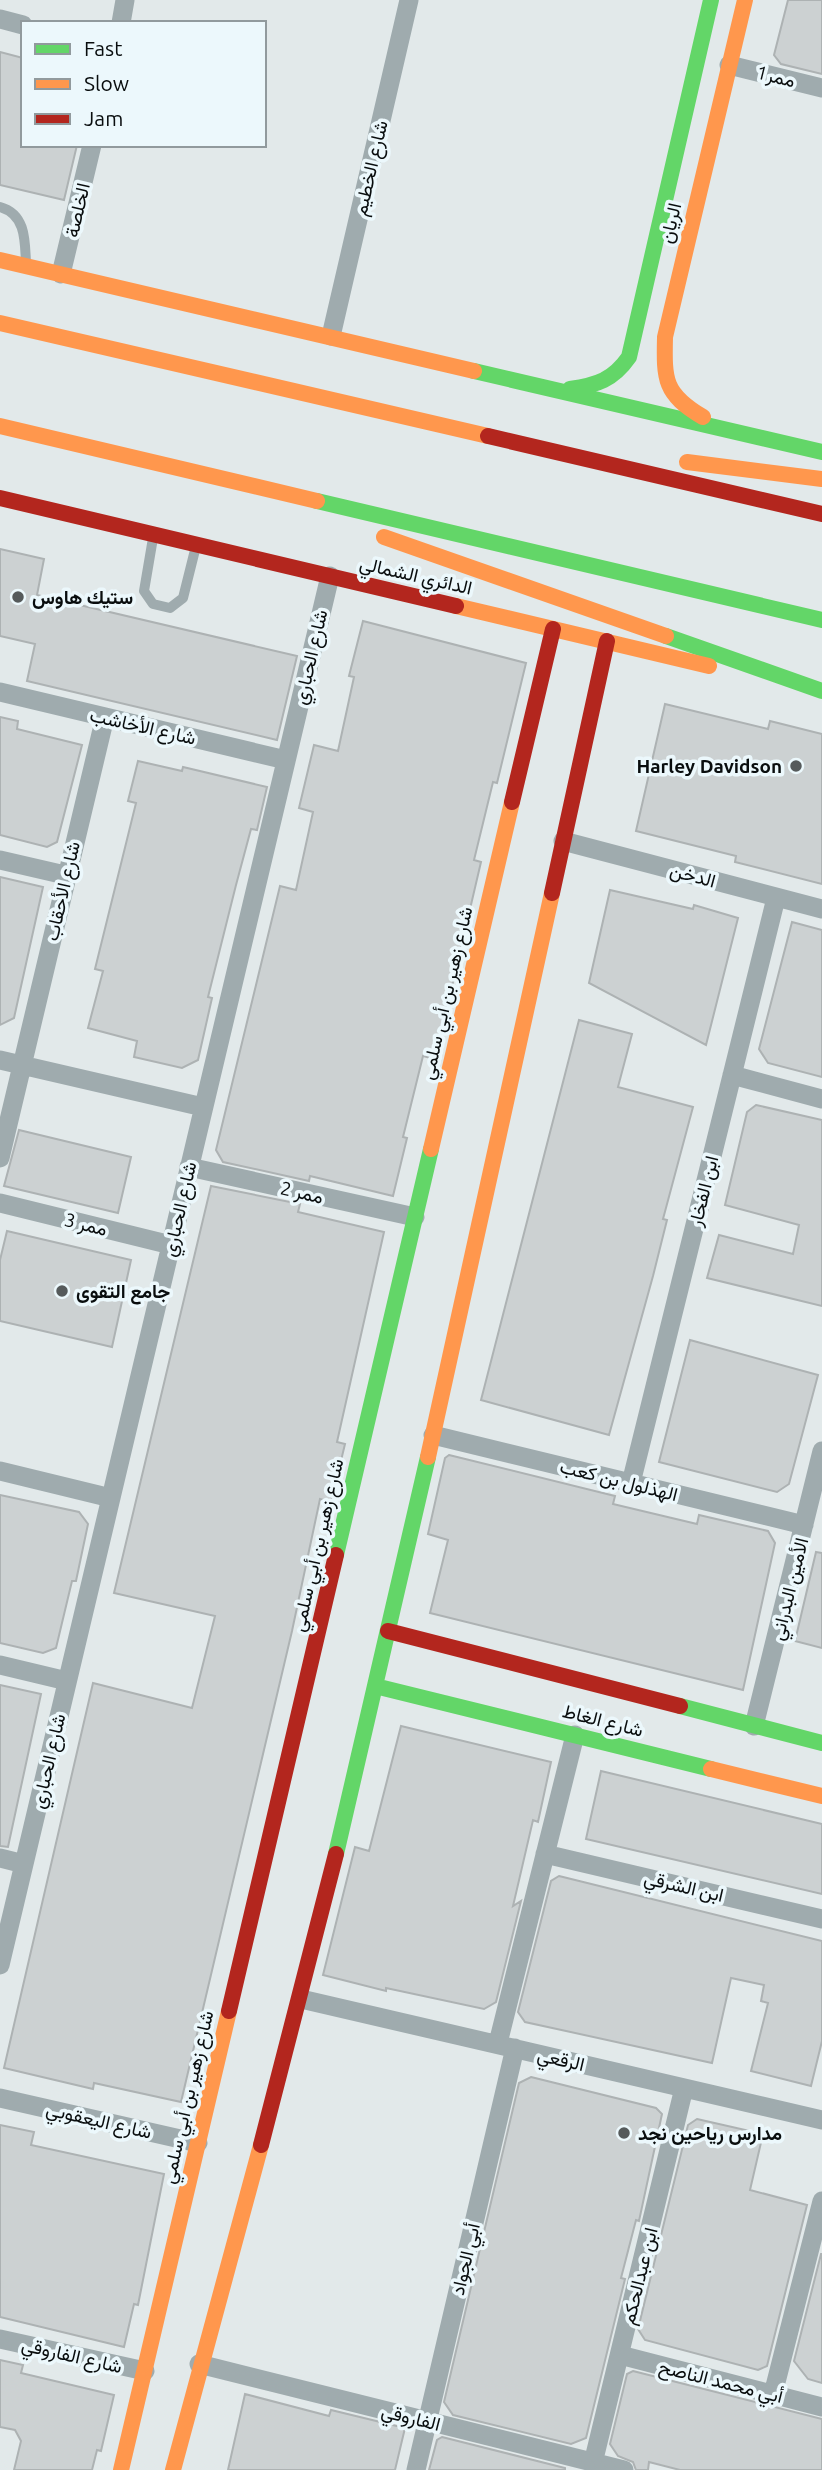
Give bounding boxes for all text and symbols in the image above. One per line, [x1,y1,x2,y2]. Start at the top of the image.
legend [21,21,266,147]
text: Fast [84,36,122,60]
street label: ممر1 [754,61,798,92]
text: Slow [84,71,129,95]
text: Jam [84,106,123,130]
street label: شارع الخطيم [348,118,394,218]
street label: الخلصة [60,181,94,239]
street label: الريان [655,201,686,246]
street label: الدائري الشمالي [356,551,474,604]
place label: ستيك هاوس [32,586,133,610]
marker: ستيك هاوس [10,589,26,605]
street label: شارع الحباري [288,607,336,708]
street label: شارع الأخاشب [87,703,198,751]
place label: Harley Davidson [636,755,782,777]
marker: Harley Davidson [788,758,804,774]
street label: شارع الأحقاب [40,839,86,943]
street label: الدخن [667,858,718,893]
street label: شارع زهير بن أبي سلمي [415,904,481,1083]
street label: ابن الفخار [683,1153,723,1230]
street label: شارع الحباري [157,1159,205,1260]
street label: ممر 2 [278,1176,326,1209]
street label: ممر 3 [62,1208,110,1241]
place label: جامع التقوى [76,1280,170,1305]
marker: جامع التقوى [54,1283,70,1299]
street label: الهذلول بن كعب [558,1455,680,1506]
street label: شارع زهير بن أبي سلمي [286,1456,352,1635]
street label: الأمين البدراني [766,1535,817,1644]
street label: شارع الغاط [560,1699,646,1743]
street label: شارع الحباري [26,1711,74,1812]
street label: ابن الشرقي [641,1866,726,1911]
street label: شارع زهير بن أبي سلمي [156,2008,222,2187]
street label: الرقعي [534,2043,587,2080]
street label: شارع اليعقوبي [43,2097,154,2148]
place label: مدارس رياحين نجد [638,2122,782,2146]
marker: مدارس رياحين نجد [616,2125,632,2141]
street label: أبي الجواد [446,2221,489,2298]
street label: ابن عبدالحكم [616,2225,664,2327]
street label: شارع الفاروقي [18,2333,124,2382]
street label: أبي محمد الناصح [655,2355,785,2412]
street label: الفاروقي [378,2399,443,2440]

